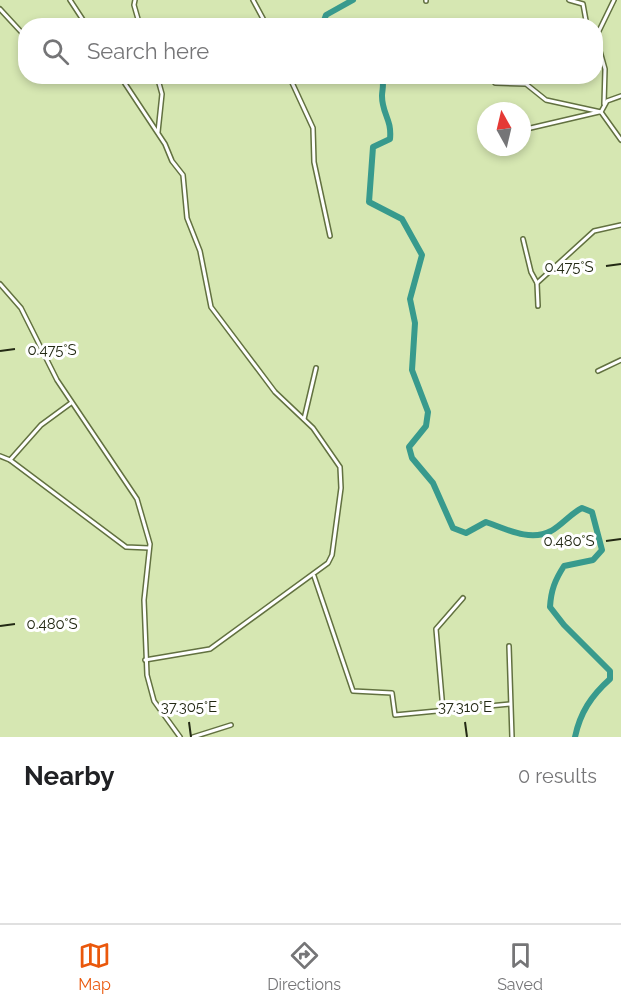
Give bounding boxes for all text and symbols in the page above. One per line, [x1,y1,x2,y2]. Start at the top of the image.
search box [18,18,603,84]
icon: search [39,35,72,68]
text: Search here [87,38,209,64]
north arrow [477,102,531,156]
text: 0.475°S [544,258,594,276]
text: 0.475°S [27,341,77,359]
text: 0.480°S [543,532,595,550]
text: 0.480°S [26,615,78,633]
text: 37.305°E [161,698,217,716]
text: 37.310°E [438,698,492,716]
text: Nearby [24,761,114,791]
text: 0 results [518,764,597,788]
tab: Map [78,939,111,994]
tab: Directions [267,939,341,994]
tab: Saved [497,939,543,994]

